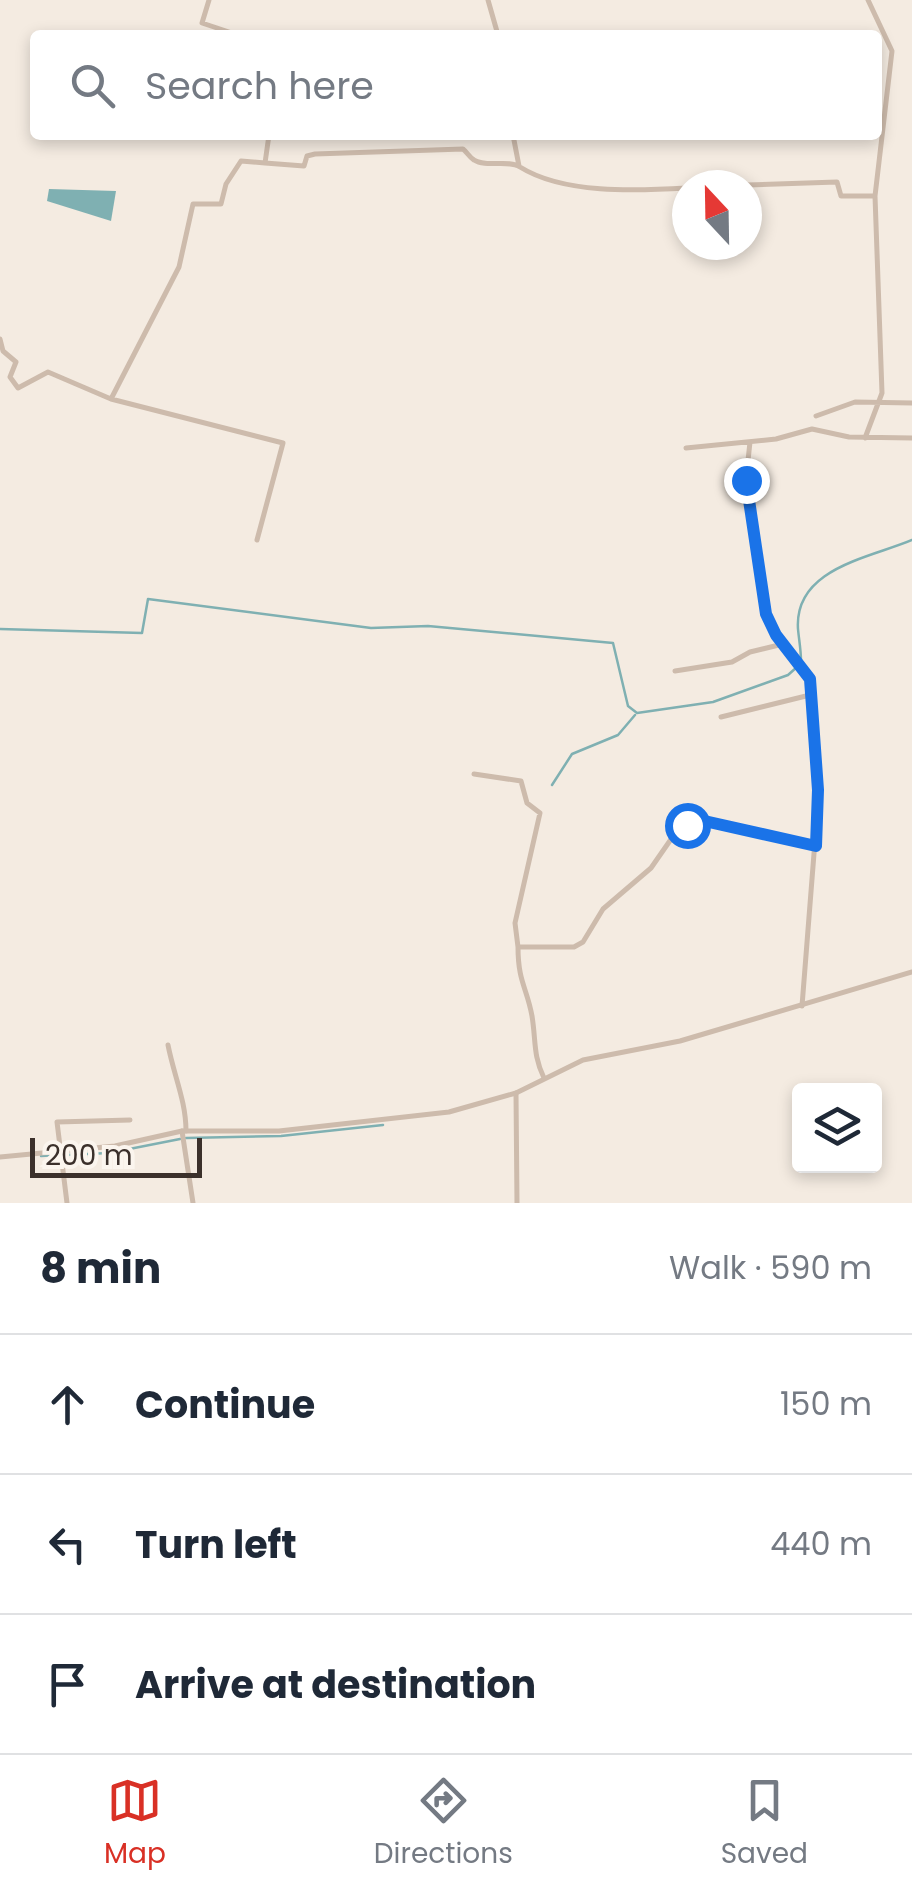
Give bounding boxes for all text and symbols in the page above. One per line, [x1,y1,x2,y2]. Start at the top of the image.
search box [30,30,882,140]
icon: search [65,58,120,113]
text: Search here [145,59,374,112]
north arrow [672,170,762,260]
route end [724,458,770,504]
route start [665,803,711,849]
map controls [792,1083,882,1173]
button: layers [792,1083,882,1173]
scale bar [30,1133,202,1178]
text: 200 m [45,1136,133,1175]
text: 8 min [40,1239,161,1298]
text: Walk · 590 m [669,1245,872,1290]
icon: ahead [40,1377,95,1432]
text: Continue [135,1378,315,1431]
text: 150 m [780,1381,872,1426]
icon: left [40,1517,95,1572]
text: Turn left [135,1518,297,1571]
text: 440 m [770,1521,872,1566]
icon: arrive [40,1657,95,1712]
text: Arrive at destination [135,1658,536,1711]
tab: Map [104,1773,166,1875]
tab: Directions [374,1773,513,1875]
tab: Saved [721,1773,808,1875]

